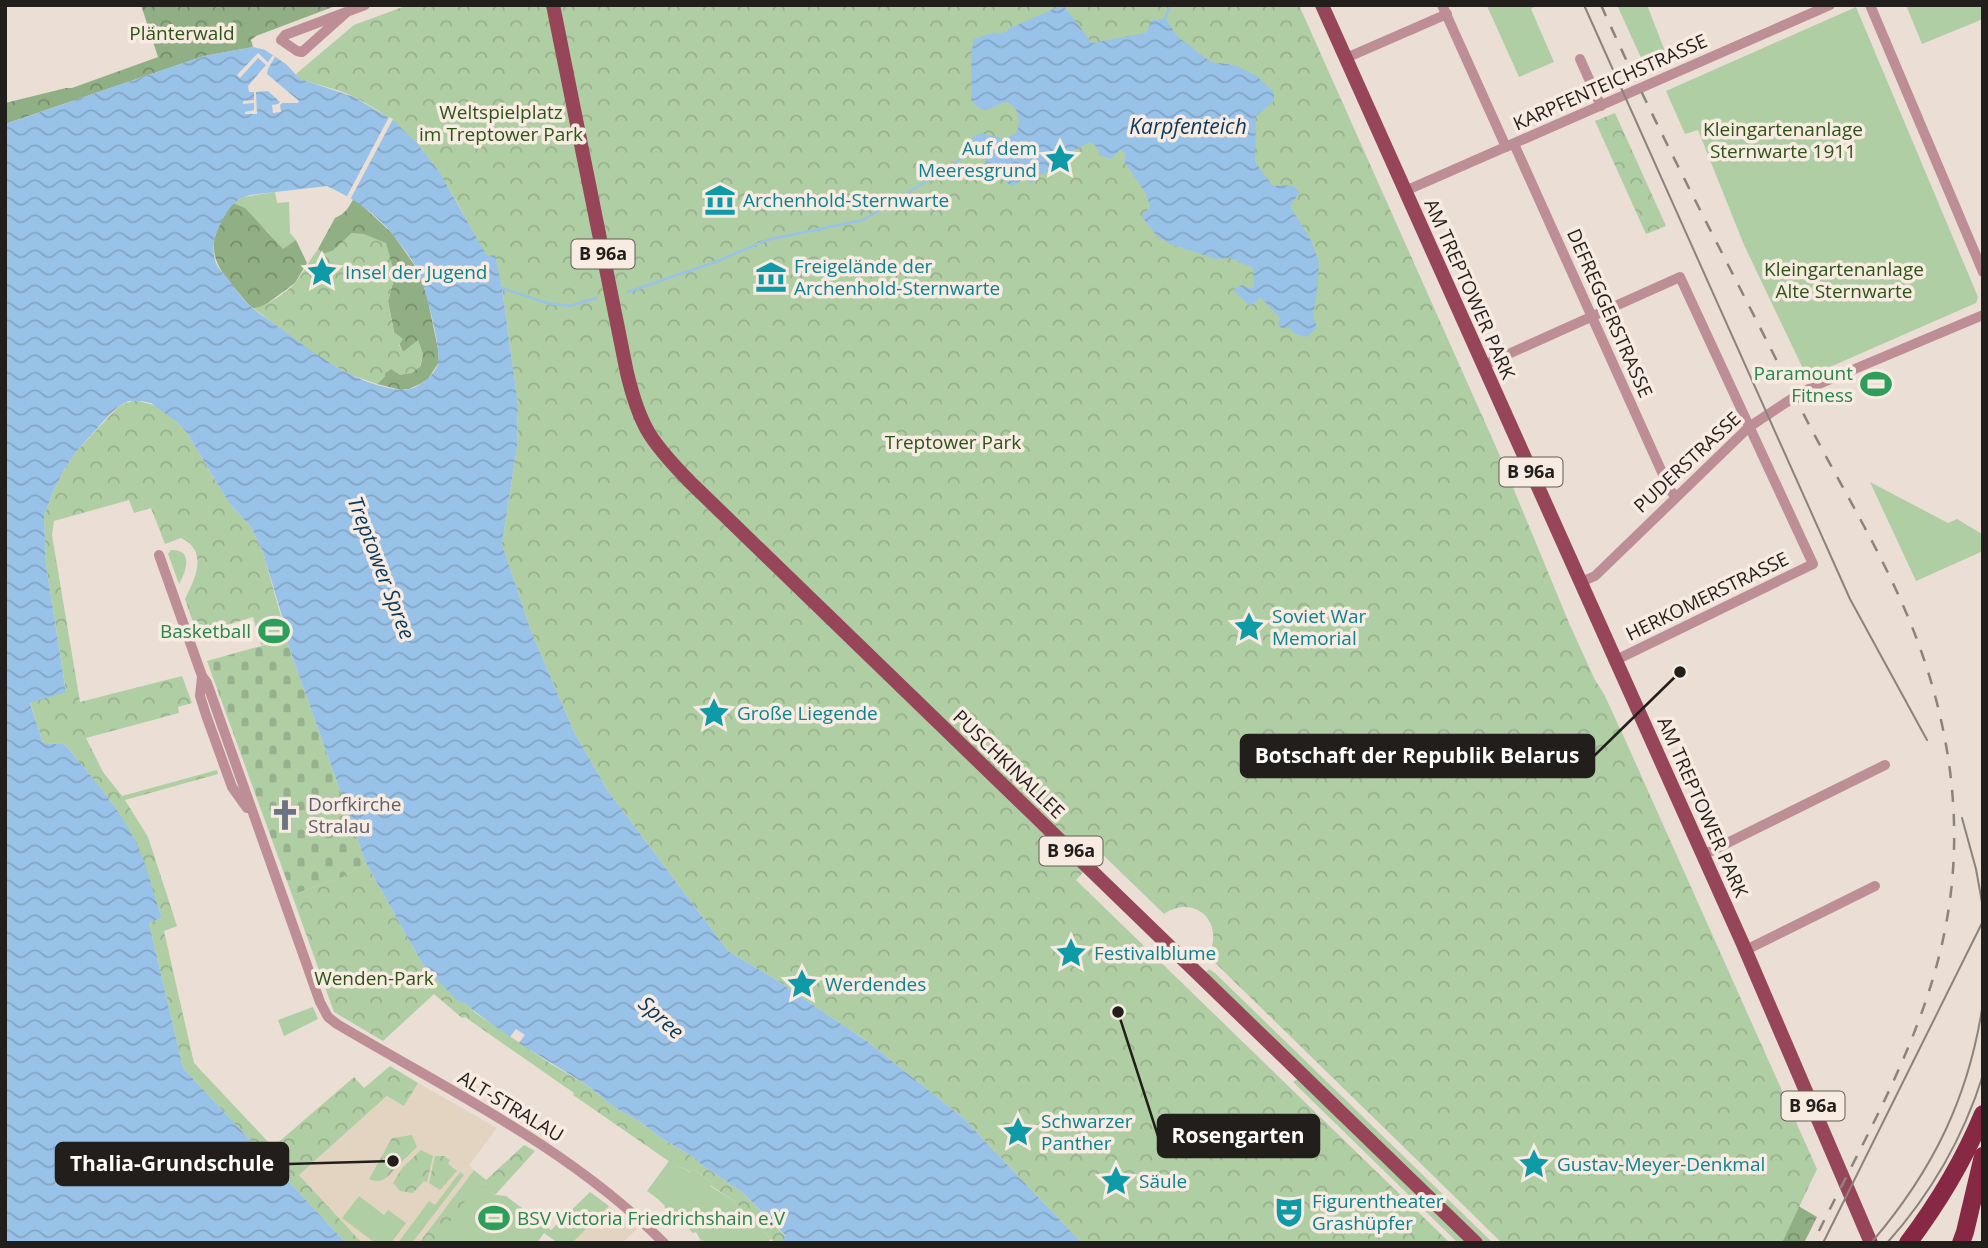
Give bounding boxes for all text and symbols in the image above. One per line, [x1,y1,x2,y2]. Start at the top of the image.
park label: Plänterwald [129,20,235,46]
street label: KARPFENTEICHSTRASSE [1509,27,1711,137]
park label: Weltspielplatz im Treptower Park [419,99,583,147]
water label: Karpfenteich [1129,112,1247,140]
park label: Kleingartenanlage Sternwarte 1911 [1703,116,1863,164]
place label: Auf dem Meeresgrund [918,135,1037,183]
place icon: Auf dem Meeresgrund [1043,142,1077,176]
museum icon: Archenhold-Sternwarte [703,183,737,217]
place label: Archenhold-Sternwarte [743,187,949,213]
street label: AM TREPTOWER PARK [1418,195,1522,384]
street label: DEFREGGERSTRASSE [1561,224,1659,402]
road number: B 96a [572,240,634,268]
place label: Freigelände der Archenhold-Sternwarte [794,253,1000,301]
place icon: Insel der Jugend [305,255,339,289]
park label: Kleingartenanlage Alte Sternwarte [1764,256,1924,304]
place label: Insel der Jugend [345,259,487,285]
museum icon: Freigelände der Archenhold-Sternwarte [754,260,788,294]
place label: Paramount Fitness [1754,360,1853,408]
sports icon: Paramount Fitness [1859,367,1893,401]
street label: PUDERSTRASSE [1628,406,1746,518]
park label: Treptower Park [885,429,1021,455]
road number: B 96a [1500,458,1562,486]
water label: Treptower Spree [342,492,422,643]
street label: HERKOMERSTRASSE [1621,545,1793,647]
place label: Soviet War Memorial [1272,603,1367,651]
place icon: Soviet War Memorial [1232,610,1266,644]
sports icon: Basketball [257,614,291,648]
place label: Basketball [160,618,251,644]
place icon: Große Liegende [697,696,731,730]
place label: Große Liegende [737,700,878,726]
street label: PUSCHKINALLEE [947,704,1071,824]
street label: AM TREPTOWER PARK [1651,713,1755,902]
callout: Botschaft der Republik Belarus [1241,735,1594,777]
text: Botschaft der Republik Belarus [1255,741,1579,769]
place label: Dorfkirche Stralau [308,791,401,839]
church icon: Dorfkirche Stralau [268,798,302,832]
road number: B 96a [1040,836,1102,866]
place icon: Festivalblume [1054,936,1088,970]
place label: Festivalblume [1094,940,1216,966]
park label: Wenden-Park [314,965,434,991]
place icon: Werdendes [785,967,819,1001]
place label: Werdendes [825,971,926,997]
water label: Spree [633,989,690,1045]
street label: ALT-STRALAU [453,1064,569,1148]
road number: B 96a [1782,1092,1844,1120]
place label: Schwarzer Panther [1041,1108,1133,1156]
place icon: Schwarzer Panther [1001,1115,1035,1149]
callout: Rosengarten [1158,1115,1319,1157]
text: Rosengarten [1172,1121,1304,1149]
callout: Thalia-Grundschule [56,1143,288,1185]
place icon: Gustav-Meyer-Denkmal [1517,1147,1551,1181]
text: Thalia-Grundschule [70,1149,274,1177]
place label: Gustav-Meyer-Denkmal [1557,1151,1765,1177]
place icon: Säule [1099,1164,1133,1198]
place label: Säule [1139,1168,1187,1194]
place label: Figurentheater Grashüpfer [1312,1188,1444,1236]
theatre icon: Figurentheater Grashüpfer [1272,1195,1306,1229]
sports icon: BSV Victoria Friedrichshain e.V [477,1201,511,1235]
place label: BSV Victoria Friedrichshain e.V [517,1205,786,1231]

